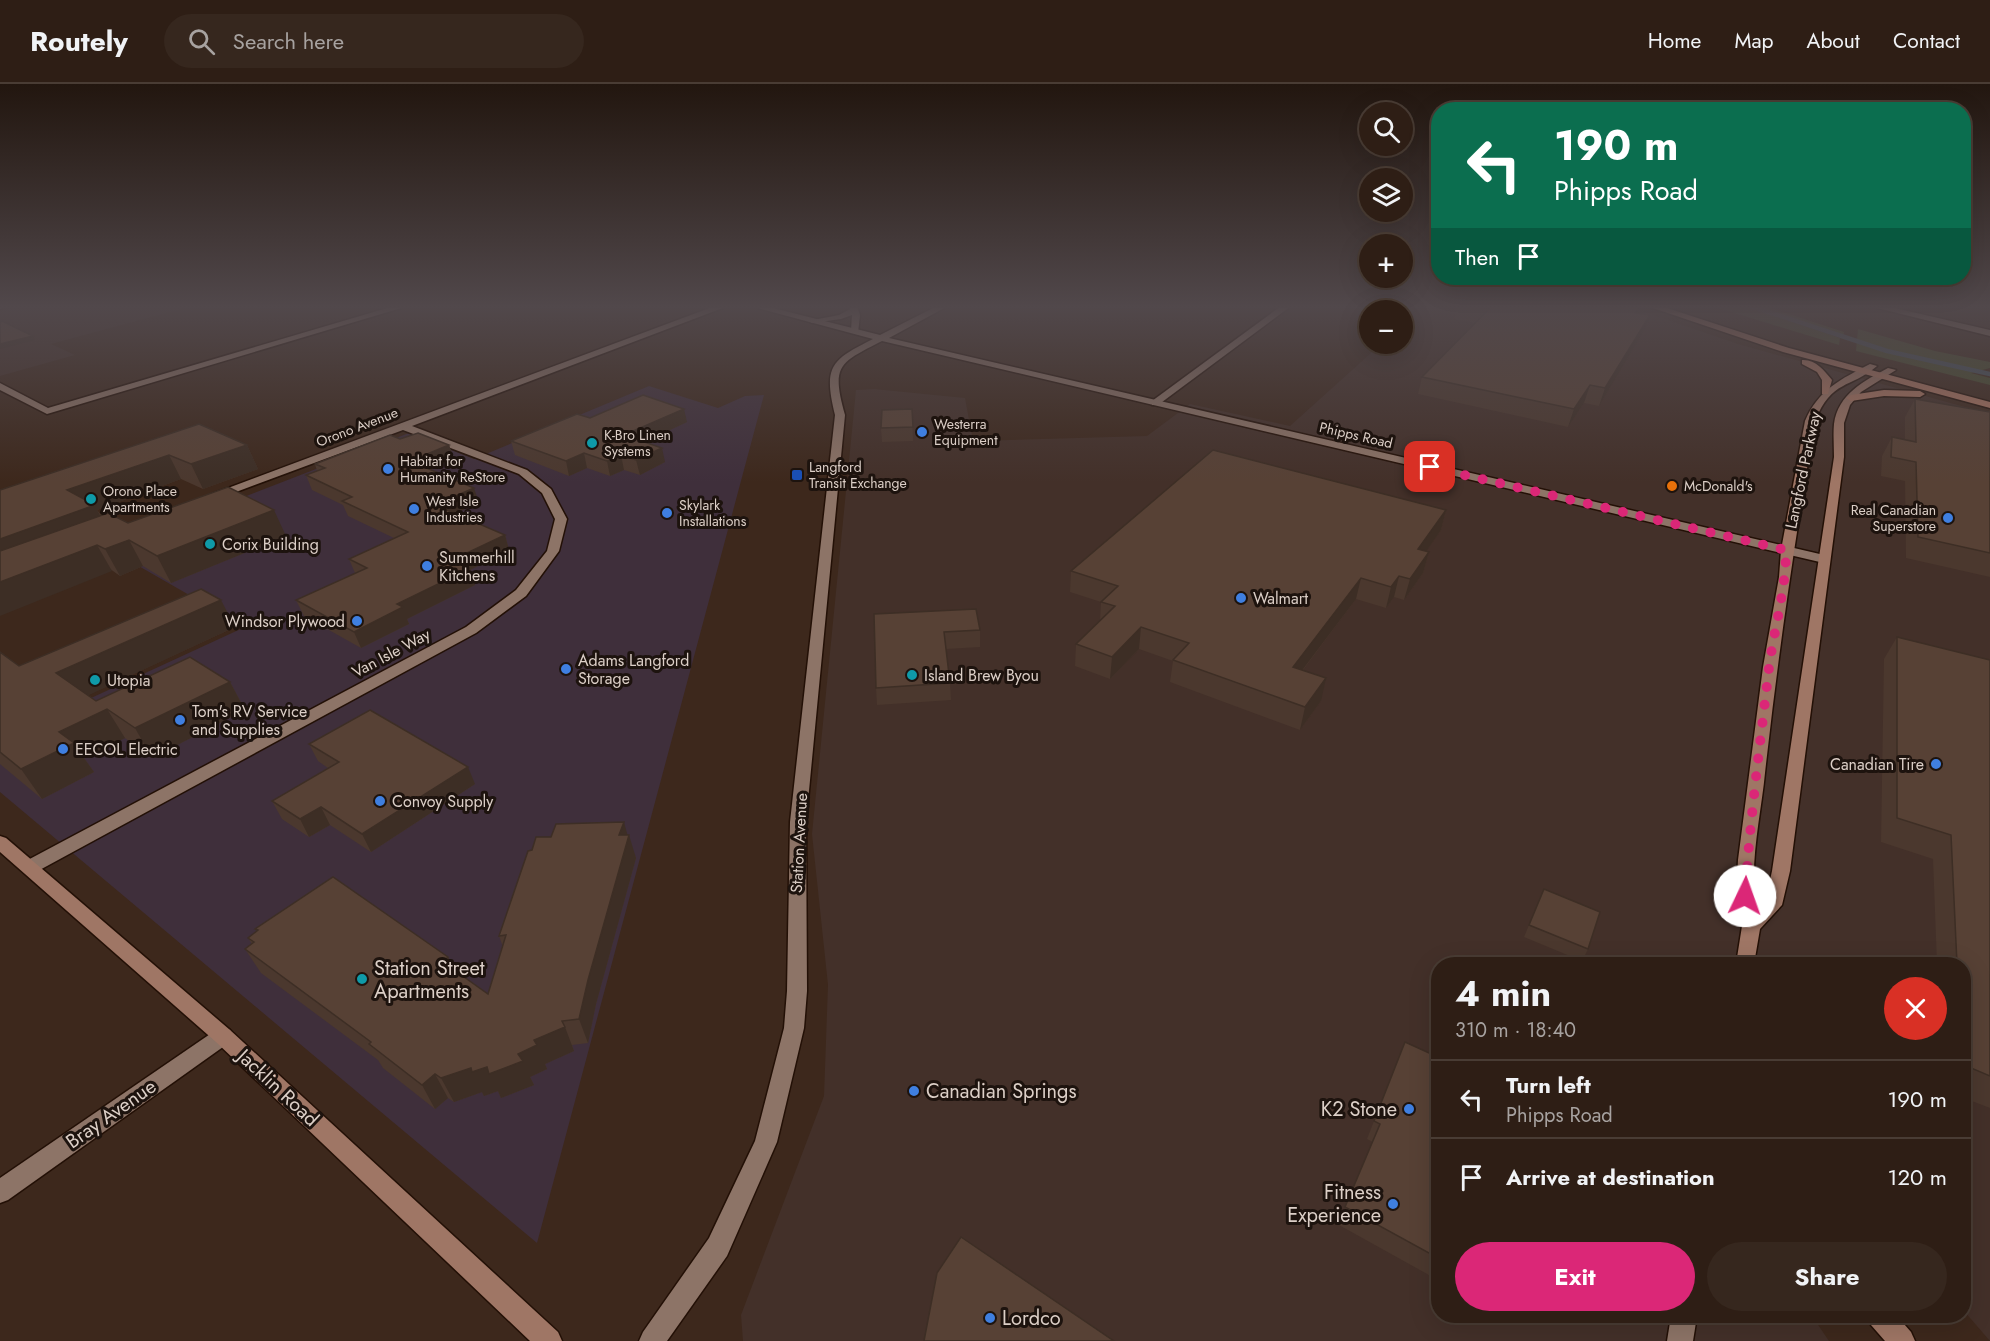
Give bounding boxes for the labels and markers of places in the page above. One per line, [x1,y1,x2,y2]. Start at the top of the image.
place label: Westerra Equipment [934,414,998,450]
place label: K-Bro Linen Systems [604,425,671,461]
marker: Westerra Equipment [915,425,929,439]
marker: K-Bro Linen Systems [585,436,599,450]
pin [1404,441,1455,492]
place label: Habitat for Humanity ReStore [400,451,505,487]
place label: Langford Transit Exchange [809,457,907,493]
marker: Habitat for Humanity ReStore [381,462,395,476]
marker: Langford Transit Exchange [790,468,804,482]
place label: McDonald's [1684,476,1753,496]
marker: McDonald's [1665,479,1679,493]
place label: Orono Place Apartments [103,481,177,517]
place label: West Isle Industries [426,491,483,527]
marker: Orono Place Apartments [84,492,98,506]
place label: Skylark Installations [679,495,747,531]
place label: Real Canadian Superstore [1851,500,1936,536]
marker: West Isle Industries [407,502,421,516]
marker: Skylark Installations [660,506,674,520]
marker: Real Canadian Superstore [1941,511,1955,525]
place label: Corix Building [222,533,319,556]
marker: Corix Building [203,537,217,551]
place label: Summerhill Kitchens [439,546,515,587]
marker: Summerhill Kitchens [420,559,434,573]
place label: Walmart [1253,587,1308,610]
marker: Walmart [1234,591,1248,605]
place label: Windsor Plywood [225,610,345,633]
marker: Windsor Plywood [350,614,364,628]
place label: Adams Langford Storage [578,649,689,690]
marker: Adams Langford Storage [559,662,573,676]
place label: Island Brew Byou [924,664,1039,687]
marker: Island Brew Byou [905,668,919,682]
place label: Utopia [107,669,151,692]
marker: Utopia [88,673,102,687]
place label: Tom's RV Service and Supplies [192,700,307,741]
marker: Tom's RV Service and Supplies [173,713,187,727]
place label: EECOL Electric [75,738,178,761]
marker: EECOL Electric [56,742,70,756]
place label: Canadian Tire [1830,753,1924,776]
marker: Canadian Tire [1929,757,1943,771]
place label: Convoy Supply [392,790,494,813]
marker: Convoy Supply [373,794,387,808]
place label: Station Street Apartments [374,954,485,1006]
marker: Station Street Apartments [355,972,369,986]
place label: Canadian Springs [926,1077,1077,1106]
marker: Canadian Springs [907,1084,921,1098]
place label: K2 Stone [1321,1095,1397,1124]
marker: K2 Stone [1402,1102,1416,1116]
place label: Fitness Experience [1287,1178,1381,1230]
marker: Fitness Experience [1386,1197,1400,1211]
place label: Lordco [1002,1304,1061,1333]
marker: Lordco [983,1311,997,1325]

